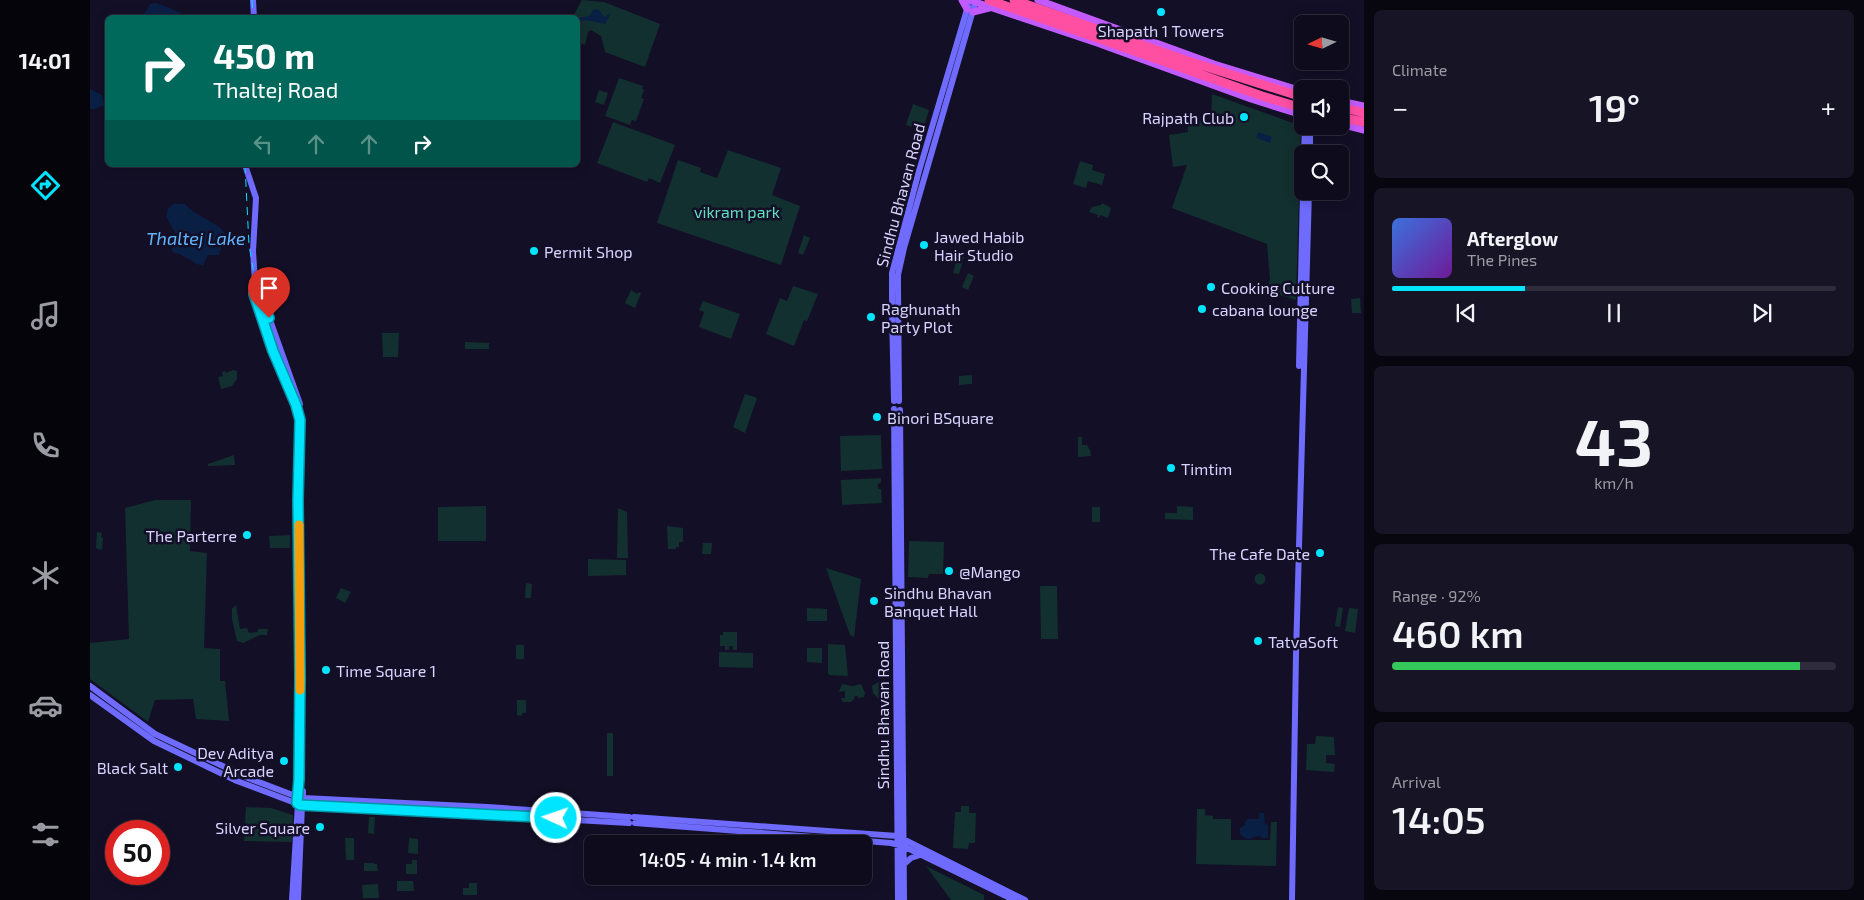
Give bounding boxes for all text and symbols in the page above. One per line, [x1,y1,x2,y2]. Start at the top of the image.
marker: Shapath 1 Towers [1155,6,1167,18]
north arrow [1294,15,1349,70]
map controls [1294,15,1349,200]
place label: Shapath 1 Towers [1098,21,1224,40]
text: 450 m [213,34,315,76]
icon: right [130,35,195,100]
text: 14:01 [19,47,71,73]
text: Climate [1392,60,1447,79]
text: Thaltej Road [213,76,338,102]
button: sound [1294,80,1349,135]
text: 19° [1589,84,1640,130]
text: − [1392,90,1408,124]
text: + [1821,90,1836,124]
place label: Rajpath Club [1142,108,1234,128]
marker: Rajpath Club [1238,111,1250,123]
street label: Sindhu Bhavan Road [872,121,928,269]
icon: left [249,130,277,158]
icon: ahead [302,130,330,158]
icon: ahead [355,130,383,158]
icon: right [408,130,436,158]
button: search [1294,145,1349,200]
icon: directions [28,168,63,203]
park label: vikram park [694,202,780,221]
water label: Thaltej Lake [146,227,246,249]
place label: Jawed Habib Hair Studio [934,227,1024,264]
text: Afterglow [1467,227,1558,250]
marker: Jawed Habib Hair Studio [918,239,930,251]
place label: Permit Shop [544,242,633,261]
marker: Permit Shop [528,245,540,257]
text: The Pines [1467,250,1537,269]
pin [248,267,290,318]
icon: arrive [255,274,283,302]
place label: Cooking Culture [1221,278,1335,297]
marker: Cooking Culture [1205,281,1217,293]
icon: music [28,298,63,333]
place label: Raghunath Party Plot [881,299,961,336]
icon: previous [1452,299,1480,327]
icon: pause [1600,299,1628,327]
icon: next [1748,299,1776,327]
place label: cabana lounge [1212,300,1318,319]
marker: cabana lounge [1196,303,1208,315]
marker: Raghunath Party Plot [865,311,877,323]
text: 43 [1575,401,1653,479]
place label: Binori BSquare [887,408,994,427]
marker: Binori BSquare [871,411,883,423]
icon: phone [28,428,63,463]
place label: Timtim [1181,459,1232,478]
marker: Timtim [1165,462,1177,474]
text: km/h [1594,473,1634,492]
place label: The Parterre [146,526,237,545]
marker: The Parterre [241,529,253,541]
place label: The Cafe Date [1209,544,1310,563]
marker: The Cafe Date [1314,547,1326,559]
icon: climate [28,558,63,593]
place label: @Mango [959,562,1021,581]
marker: @Mango [943,565,955,577]
place label: Sindhu Bhavan Banquet Hall [884,583,992,620]
text: Range · 92% [1392,586,1481,605]
marker: Sindhu Bhavan Banquet Hall [868,595,880,607]
text: 460 km [1392,610,1524,656]
place label: TatvaSoft [1268,632,1338,651]
marker: TatvaSoft [1252,635,1264,647]
street label: Sindhu Bhavan Road [873,641,892,789]
place label: Time Square 1 [336,661,436,680]
marker: Time Square 1 [320,664,332,676]
icon: car [28,688,63,723]
place label: Dev Aditya Arcade [197,743,274,780]
marker: Dev Aditya Arcade [278,755,290,767]
place label: Black Salt [97,758,168,777]
marker: Black Salt [172,761,184,773]
text: Arrival [1392,772,1441,791]
position arrow [529,791,581,843]
text: 14:05 [1392,796,1485,842]
icon: filters [28,817,63,852]
place label: Silver Square [215,818,310,837]
speed limit sign: 50 [105,820,170,885]
marker: Silver Square [314,821,326,833]
text: 14:05 · 4 min · 1.4 km [639,848,817,871]

